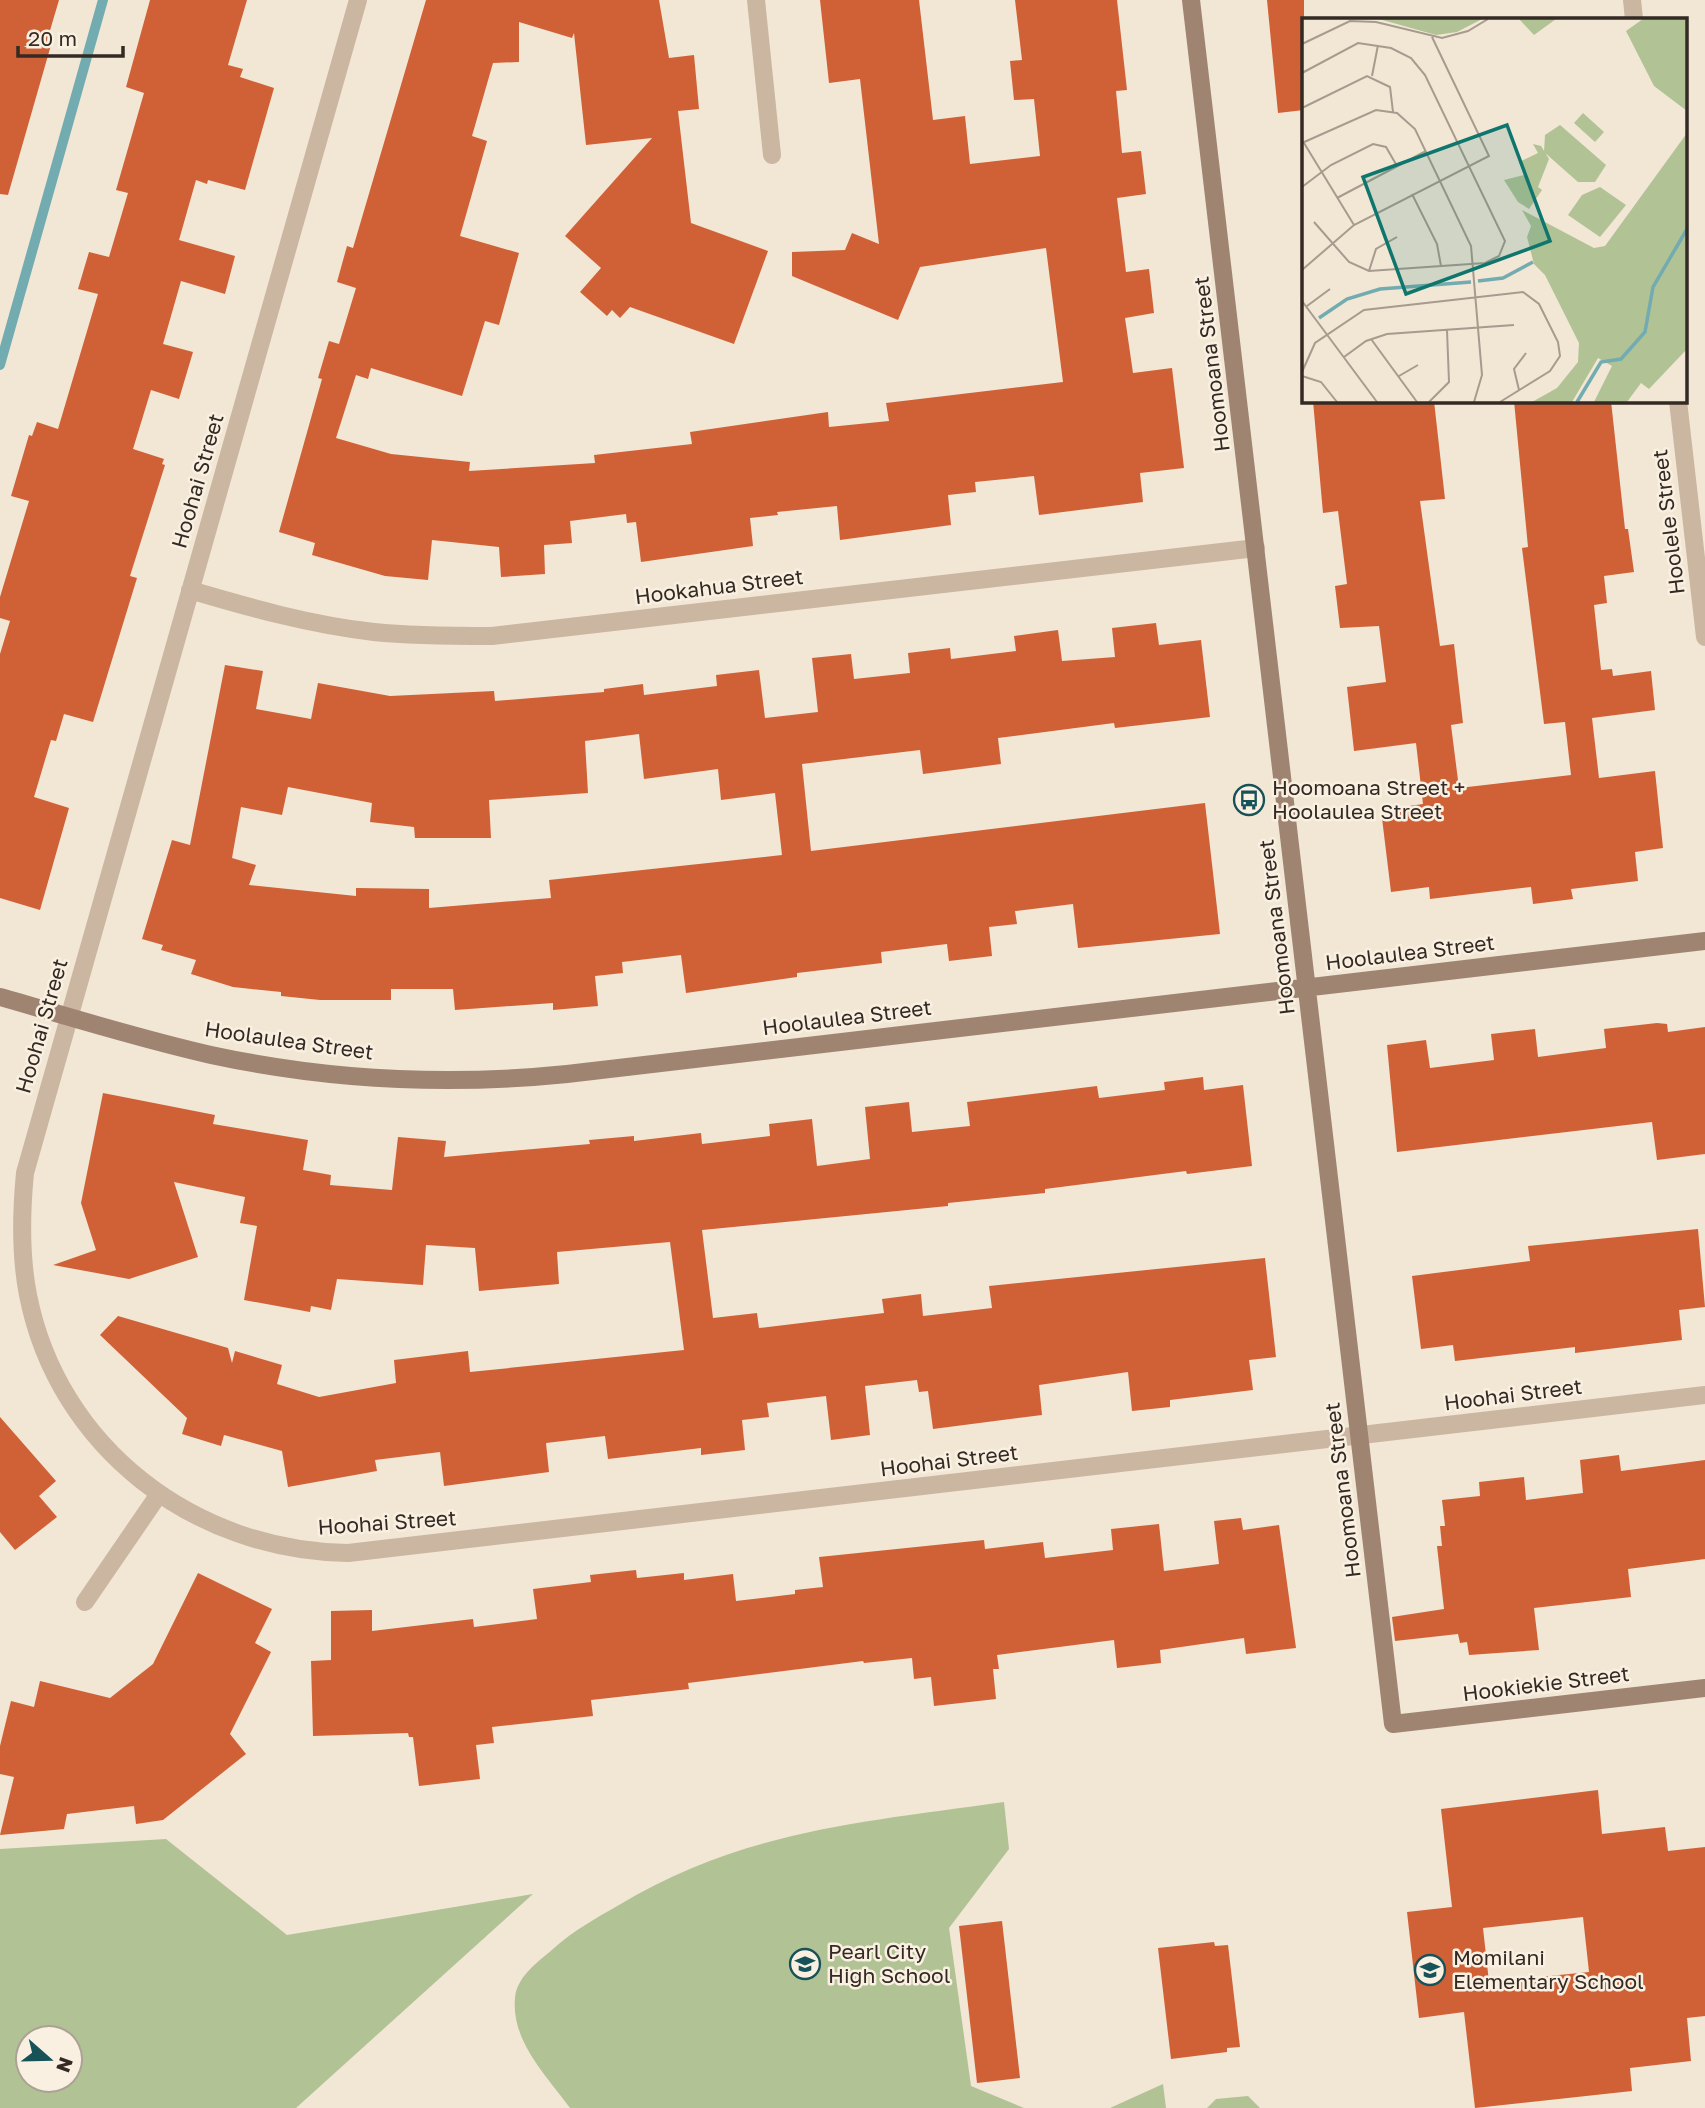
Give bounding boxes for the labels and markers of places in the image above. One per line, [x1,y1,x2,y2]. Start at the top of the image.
place label: Hoomoana Street + Hoolaulea Street [1272,774,1465,824]
bus stop icon: Hoomoana Street + Hoolaulea Street [1232,783,1266,817]
place label: Pearl City High School [828,1938,950,1988]
place label: Momilani Elementary School [1453,1944,1644,1994]
school or university icon: Pearl City High School [788,1947,822,1981]
school or university icon: Momilani Elementary School [1413,1953,1447,1987]

